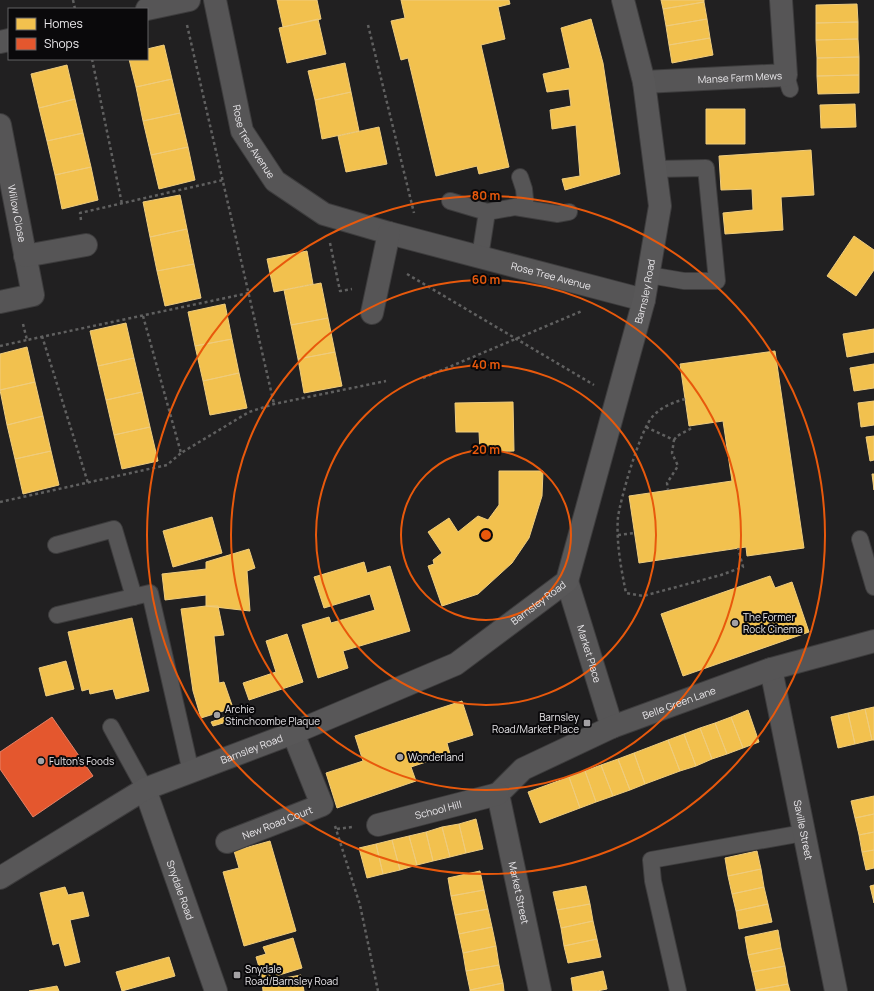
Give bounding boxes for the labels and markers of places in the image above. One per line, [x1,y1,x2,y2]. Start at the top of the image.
centre of rings [479,528,493,542]
place label: The Former Rock Cinema [743,610,803,636]
marker: The Former Rock Cinema [730,618,740,628]
place label: Archie Stinchcombe Plaque [225,702,320,728]
marker: Archie Stinchcombe Plaque [212,710,222,720]
place label: Barnsley Road/Market Place [492,710,580,736]
marker: Barnsley Road/Market Place [582,718,592,728]
place label: Wonderland [408,750,464,764]
marker: Wonderland [395,752,405,762]
place label: Fulton's Foods [49,754,114,768]
marker: Fulton's Foods [36,756,46,766]
place label: Snydale Road/Barnsley Road [245,962,338,988]
marker: Snydale Road/Barnsley Road [232,970,242,980]

